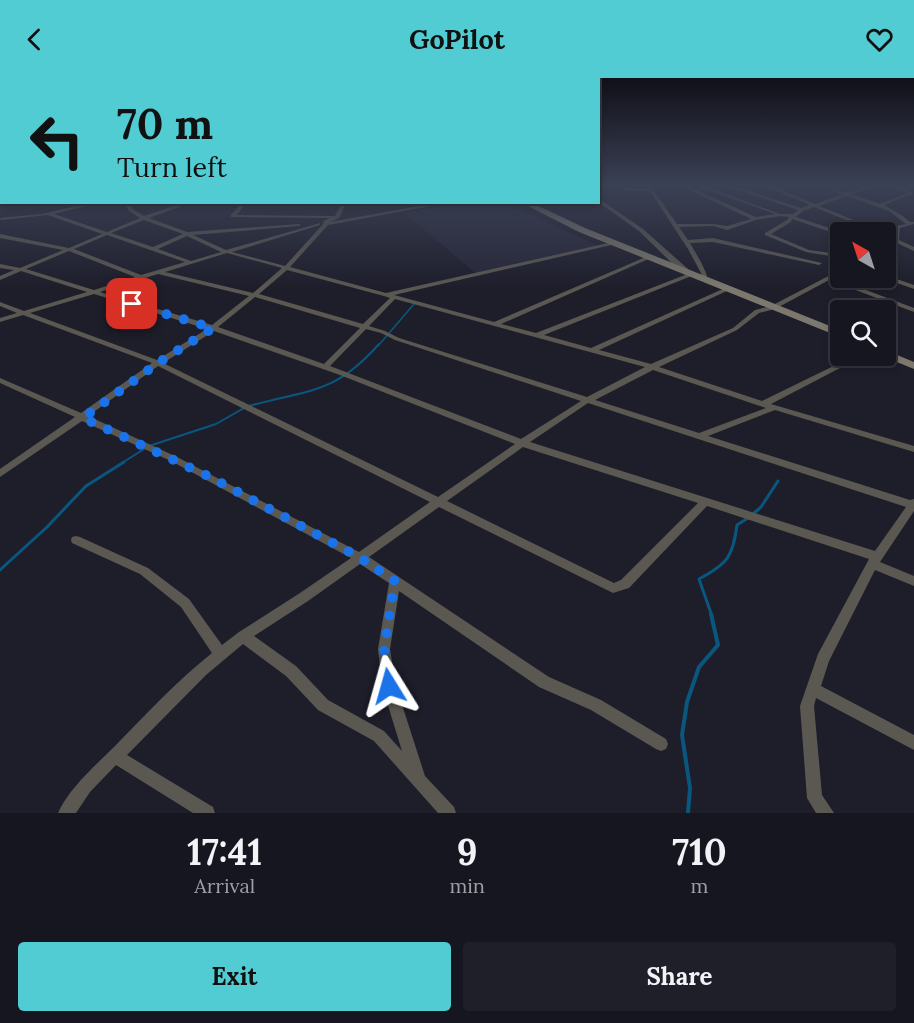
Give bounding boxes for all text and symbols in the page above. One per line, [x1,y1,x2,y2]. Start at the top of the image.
text: GoPilot [409,22,505,56]
icon: back [18,23,51,56]
icon: heart [863,23,896,56]
text: 70 m [117,97,213,151]
icon: left [18,102,96,180]
text: Turn left [117,150,227,184]
north arrow [830,222,896,288]
map controls [830,222,896,366]
pin [106,278,157,329]
icon: arrive [115,287,148,320]
button: search [830,300,896,366]
position arrow [357,654,421,718]
text: 17:41 [187,829,262,875]
text: 9 [457,829,478,875]
text: 710 [672,829,727,875]
text: Arrival [194,873,255,898]
text: min [449,873,485,898]
text: m [691,873,708,898]
button: Exit [18,942,451,1011]
button: Share [463,942,896,1011]

